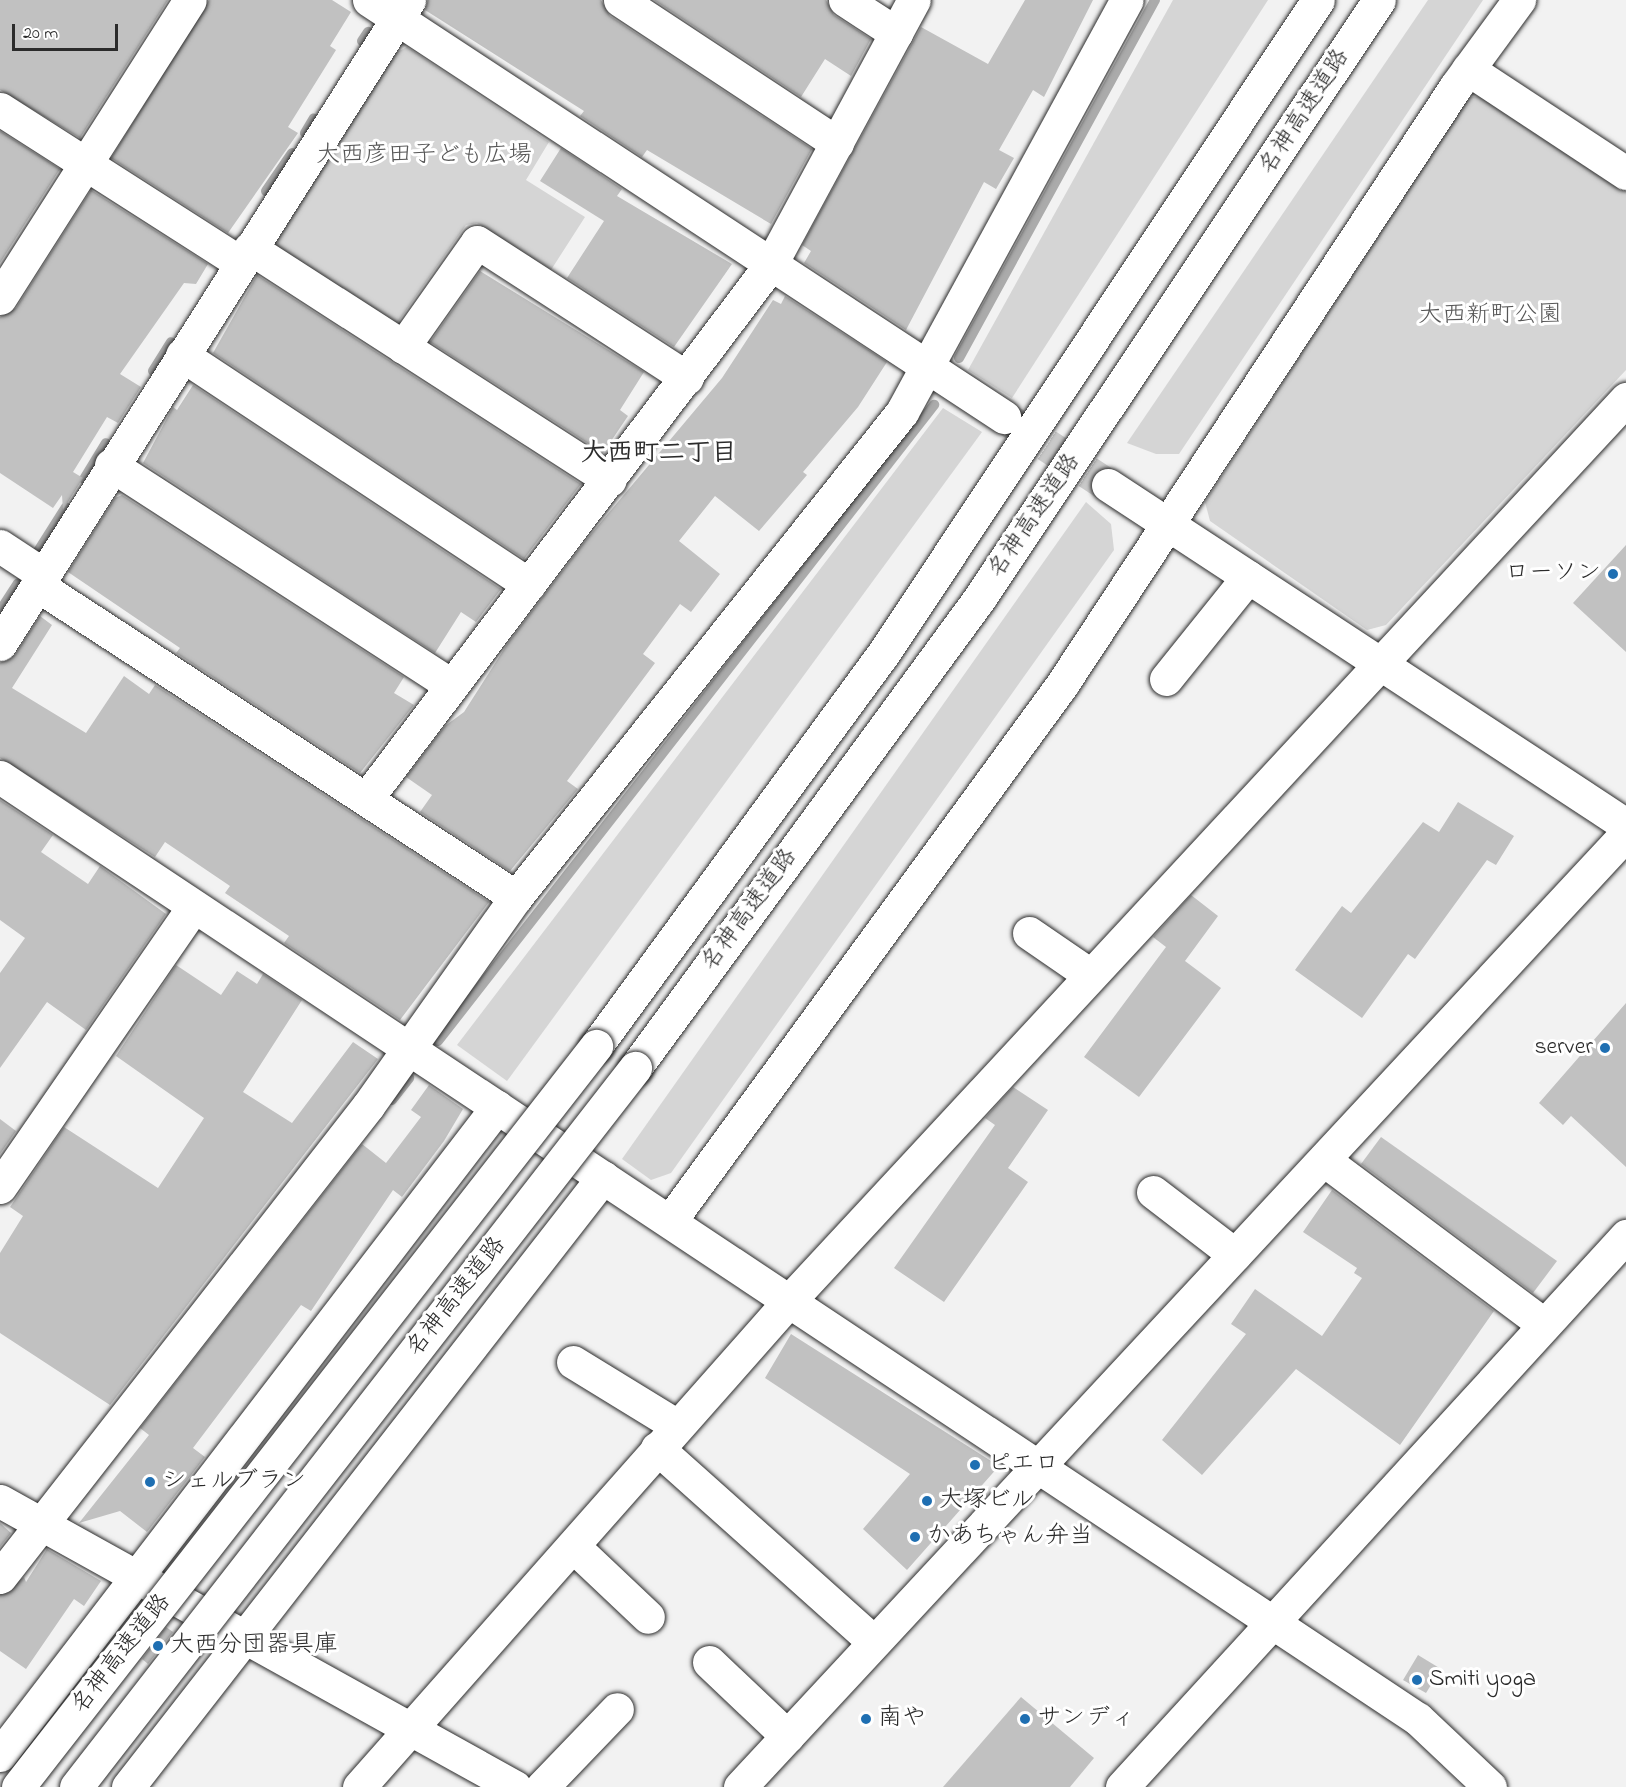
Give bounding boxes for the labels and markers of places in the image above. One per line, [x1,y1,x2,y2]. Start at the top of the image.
place label: ローソン [1505,560,1601,588]
marker: ローソン [1606,567,1620,581]
place label: server [1534,1034,1593,1062]
marker: server [1598,1041,1612,1055]
place label: ピエロ [987,1451,1059,1479]
marker: ピエロ [968,1458,982,1472]
place label: シェルブラン [162,1468,306,1496]
marker: シェルブラン [143,1475,157,1489]
place label: 大塚ビル [939,1487,1035,1515]
marker: 大塚ビル [920,1494,934,1508]
place label: かあちゃん弁当 [927,1523,1095,1551]
marker: かあちゃん弁当 [908,1530,922,1544]
place label: 大西分団器具庫 [170,1632,338,1660]
marker: 大西分団器具庫 [151,1639,165,1653]
place label: Smiti yoga [1429,1666,1536,1694]
marker: Smiti yoga [1410,1673,1424,1687]
place label: 南や [878,1705,926,1733]
place label: サンディ [1037,1705,1133,1733]
marker: 南や [859,1712,873,1726]
marker: サンディ [1018,1712,1032,1726]

